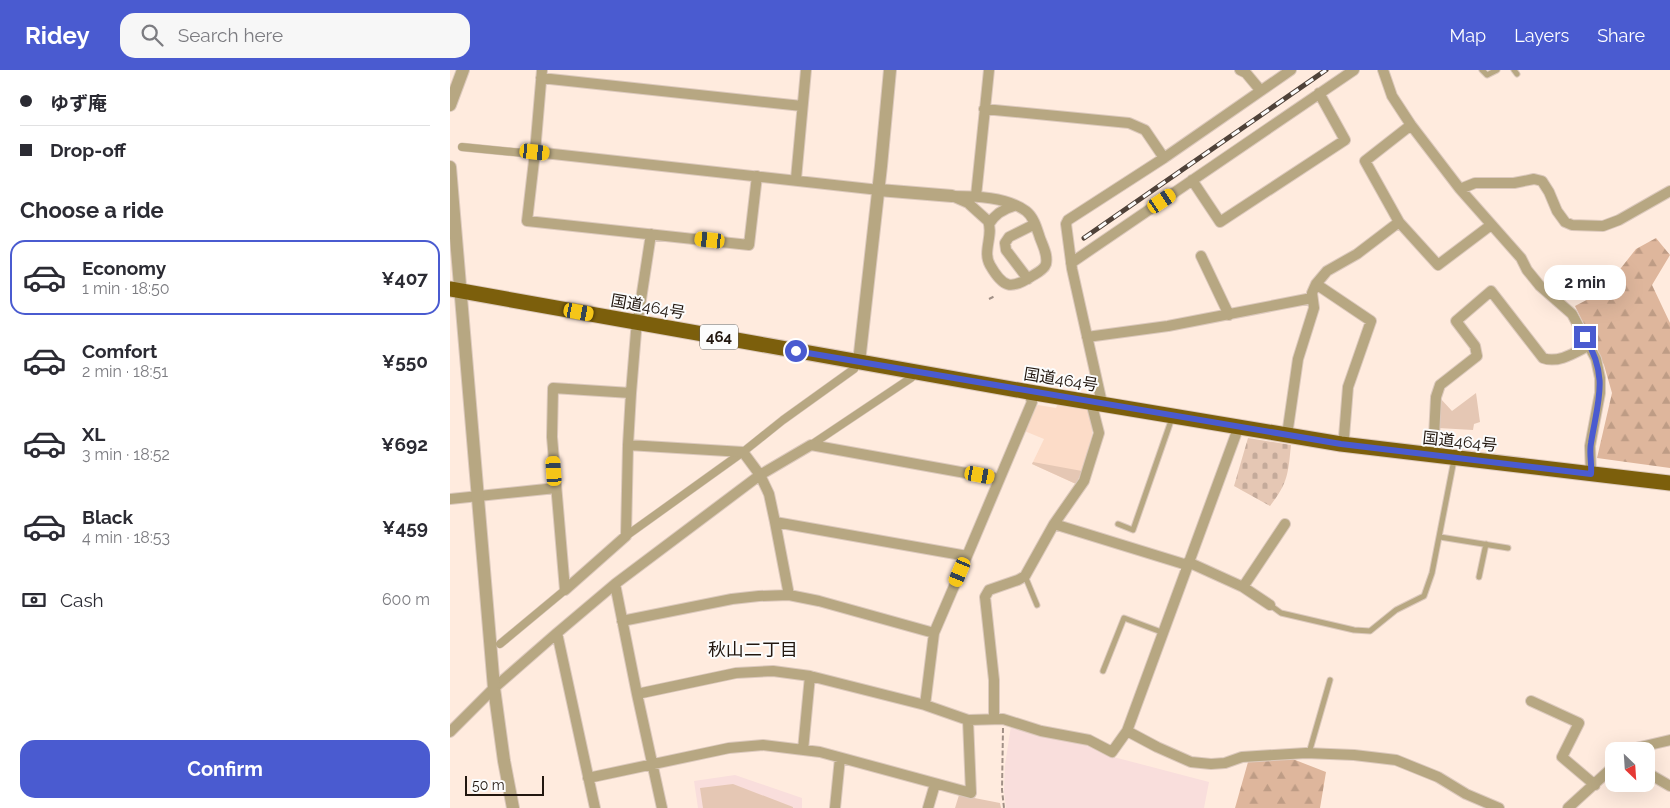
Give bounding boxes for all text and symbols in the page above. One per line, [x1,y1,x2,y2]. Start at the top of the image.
search box [120,13,470,58]
text: Ridey [25,21,90,50]
icon: search [138,21,166,49]
text: Search here [178,24,283,46]
text: Map [1450,25,1486,46]
text: Layers [1514,25,1569,46]
text: Share [1597,25,1645,46]
text: ゆず庵 [50,92,107,114]
text: Drop-off [50,139,126,161]
car [519,143,550,161]
car [1145,186,1178,216]
text: Choose a ride [20,197,164,223]
car [694,231,725,249]
icon: car [22,255,67,300]
text: Economy [82,257,166,279]
callout: 2 min [1544,264,1626,300]
text: ¥407 [381,267,428,289]
text: 2 min [1564,273,1606,292]
text: 1 min · 18:50 [82,279,170,298]
street label: 国道464号 [609,291,687,322]
car [562,302,595,322]
road number: 464 [700,324,738,350]
route end [1574,326,1596,348]
icon: car [22,338,67,383]
text: Comfort [82,340,157,362]
route start [785,340,807,362]
text: ¥550 [382,350,428,372]
text: 2 min · 18:51 [82,362,168,381]
street label: 国道464号 [1022,364,1100,395]
icon: car [22,421,67,466]
text: XL [82,423,105,445]
street label: 国道464号 [1422,428,1498,455]
text: ¥692 [381,433,428,455]
text: 3 min · 18:52 [82,445,170,464]
car [545,456,562,486]
car [963,465,996,485]
icon: car [22,504,67,549]
text: Black [82,506,133,528]
text: ¥459 [382,516,428,538]
text: 4 min · 18:53 [82,528,170,547]
car [947,555,972,589]
icon: cash [20,586,48,614]
text: Cash [60,589,104,611]
text: 600 m [382,590,430,609]
district label: 秋山二丁目 [708,639,798,660]
button: Confirm [20,740,430,798]
north arrow [1605,742,1655,792]
map controls [1605,742,1655,792]
scale bar [465,773,544,796]
text: 50 m [472,777,505,793]

